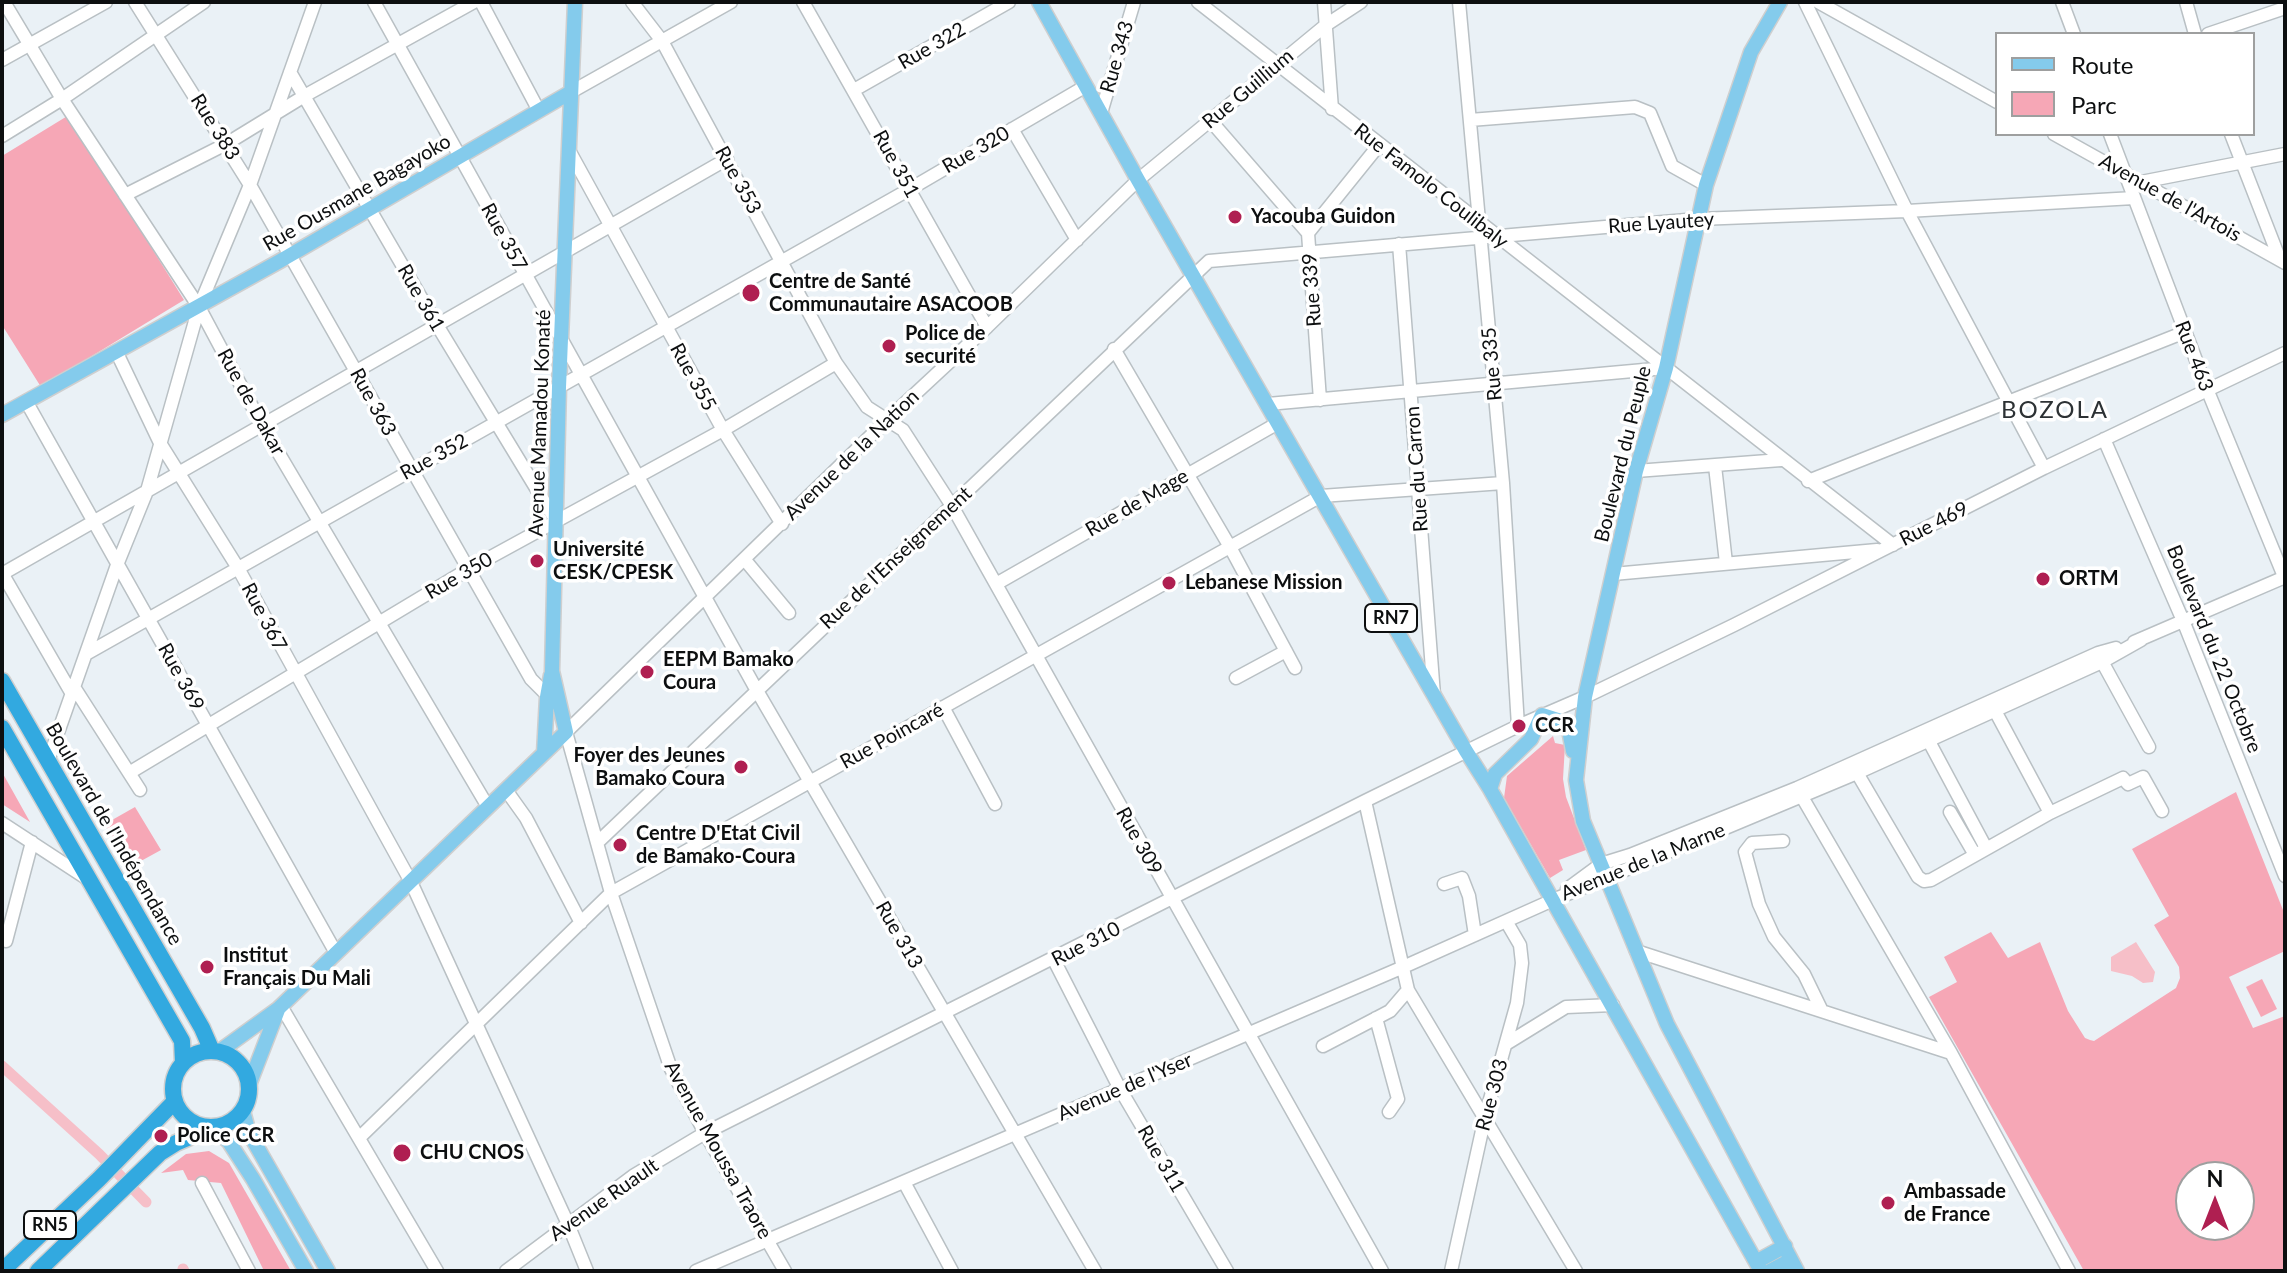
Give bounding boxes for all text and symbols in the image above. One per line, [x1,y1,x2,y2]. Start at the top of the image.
street label: Rue 322 [894,17,970,75]
street label: Rue 343 [1095,18,1139,96]
legend [1995,32,2255,136]
street label: Rue Guillium [1198,44,1298,134]
text: Route [2071,50,2133,79]
street label: Rue 383 [185,89,245,165]
text: Parc [2071,90,2117,119]
street label: Rue Famolo Coulibaly [1349,118,1513,254]
street label: Rue 320 [938,121,1014,179]
street label: Rue 351 [868,126,924,202]
street label: Rue Ousmane Bagayoko [259,129,455,257]
street label: Rue 353 [710,142,766,218]
street label: Avenue de l'Artois [2095,149,2245,247]
street label: Rue 357 [476,199,532,275]
place label: Yacouba Guidon [1251,205,1395,229]
street label: Rue Lyautey [1607,207,1715,239]
marker: Yacouba Guidon [1226,208,1244,226]
street label: Rue 339 [1297,252,1327,328]
street label: Rue 361 [392,260,450,336]
place label: Centre de Santé Communautaire ASACOOB [769,270,1013,317]
marker: Centre de Santé Communautaire ASACOOB [740,282,762,304]
street label: Avenue Mamadou Konaté [524,309,556,537]
street label: Rue 463 [2170,317,2218,395]
place label: Police de securité [905,322,985,369]
street label: Rue 335 [1477,326,1507,402]
marker: Police de securité [880,337,898,355]
street label: Rue 355 [665,339,721,415]
street label: Rue de Dakar [212,345,290,459]
street label: Boulevard du Peuple [1589,363,1657,545]
street label: Rue 363 [345,364,401,440]
street label: Avenue de la Nation [780,385,924,525]
district label: BOZOLA [2001,396,2109,424]
street label: Rue du Carron [1401,405,1433,533]
street label: Rue 352 [396,429,472,485]
street label: Rue de Mage [1081,464,1193,542]
street label: Rue de l'Enseignement [815,482,977,634]
street label: Rue 469 [1896,497,1972,551]
place label: Université CESK/CPESK [553,538,673,585]
street label: Boulevard du 22 Octobre [2161,542,2267,756]
street label: Rue 350 [421,547,497,605]
marker: Université CESK/CPESK [528,552,546,570]
place label: ORTM [2059,567,2119,591]
marker: ORTM [2034,570,2052,588]
place label: Lebanese Mission [1185,571,1343,595]
marker: Lebanese Mission [1160,574,1178,592]
street label: Rue 367 [236,579,292,655]
road number: RN7 [1365,604,1417,632]
street label: Rue 369 [153,639,209,715]
place label: EEPM Bamako Coura [663,648,794,695]
marker: EEPM Bamako Coura [638,663,656,681]
street label: Rue Poincaré [836,698,948,774]
place label: CCR [1535,714,1574,738]
marker: CCR [1510,717,1528,735]
street label: Boulevard de l'Indépendance [40,719,188,949]
place label: Foyer des Jeunes Bamako Coura [574,744,725,791]
marker: Foyer des Jeunes Bamako Coura [732,758,750,776]
street label: Rue 309 [1111,803,1167,879]
street label: Avenue de la Marne [1557,818,1729,906]
place label: Centre D'Etat Civil de Bamako-Coura [636,822,800,869]
marker: Centre D'Etat Civil de Bamako-Coura [611,836,629,854]
street label: Rue 313 [870,897,928,973]
street label: Rue 310 [1048,917,1124,971]
place label: Institut Français Du Mali [223,944,371,991]
marker: Institut Français Du Mali [198,958,216,976]
street label: Avenue de l'Yser [1054,1048,1196,1126]
street label: Rue 303 [1471,1056,1513,1134]
street label: Avenue Moussa Traore [659,1057,777,1243]
street label: Rue 311 [1132,1121,1190,1197]
place label: Police CCR [177,1124,274,1148]
marker: Police CCR [152,1127,170,1145]
place label: CHU CNOS [420,1141,524,1165]
marker: CHU CNOS [391,1142,413,1164]
street label: Avenue Ruault [545,1154,663,1246]
north arrow [2175,1161,2255,1241]
text: N [2207,1165,2223,1192]
place label: Ambassade de France [1904,1180,2006,1227]
marker: Ambassade de France [1879,1194,1897,1212]
road number: RN5 [24,1211,76,1239]

